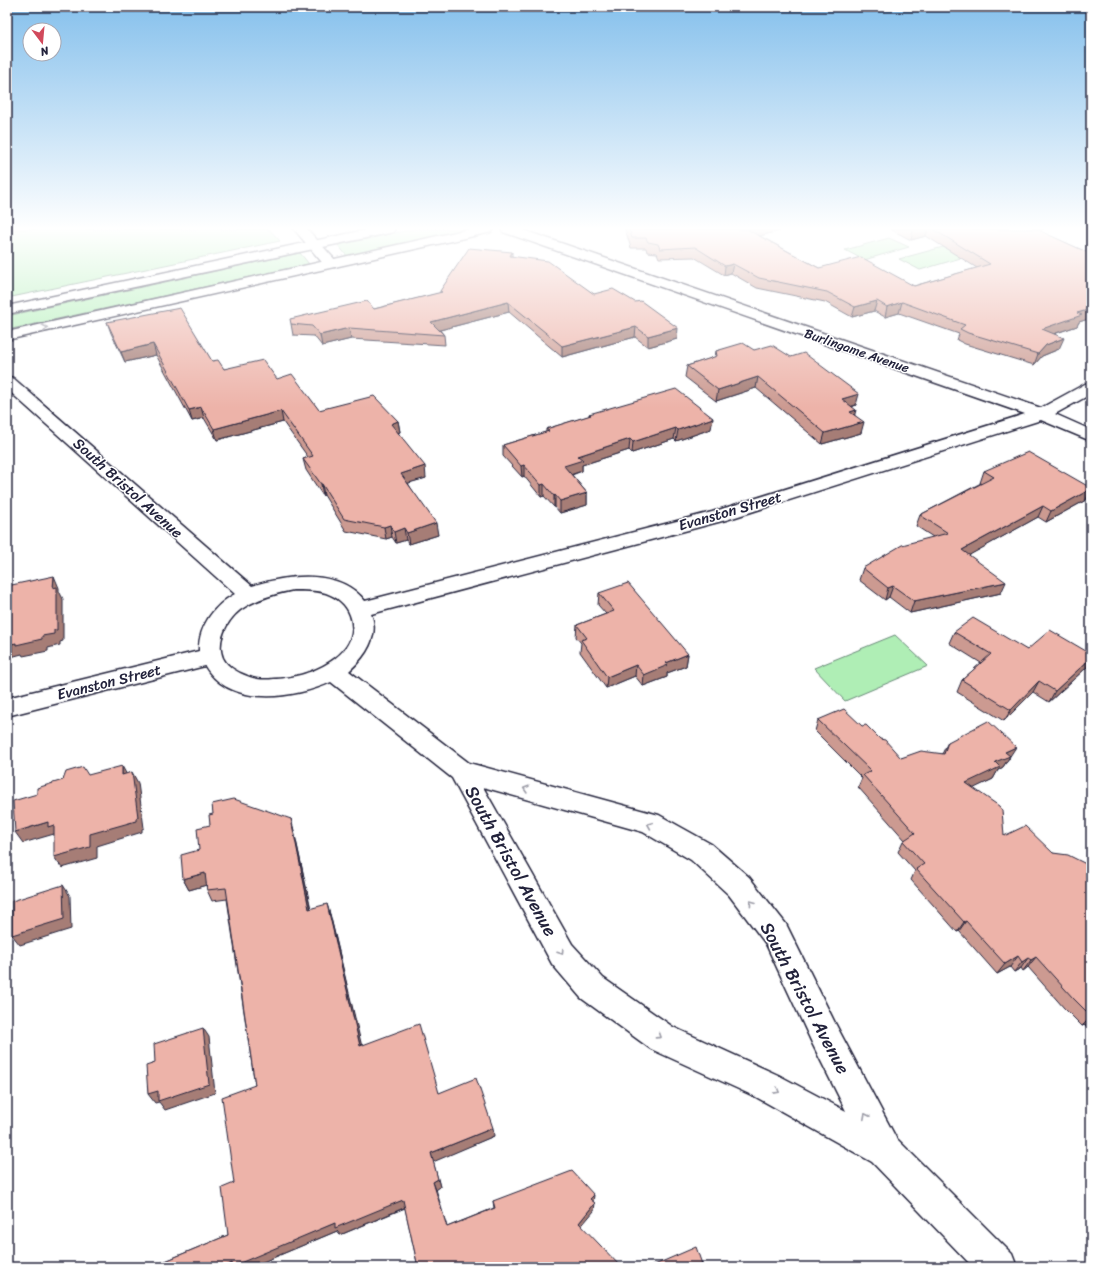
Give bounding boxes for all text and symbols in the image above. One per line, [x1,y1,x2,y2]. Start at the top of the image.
north arrow [22,22,62,62]
text: N [38,41,52,61]
street label: Burlingame Avenue [801,322,913,379]
one-way arrow [42,324,48,332]
street label: South Bristol Avenue [67,431,189,545]
street label: Evanston Street [675,484,785,538]
street label: Evanston Street [54,656,164,707]
street label: South Bristol Avenue [456,779,566,943]
one-way arrow [522,785,529,794]
one-way arrow [647,821,654,829]
one-way arrow [749,900,757,907]
street label: South Bristol Avenue [751,916,859,1080]
one-way arrow [557,948,564,955]
one-way arrow [655,1031,662,1038]
one-way arrow [773,1087,780,1094]
one-way arrow [863,1112,871,1120]

